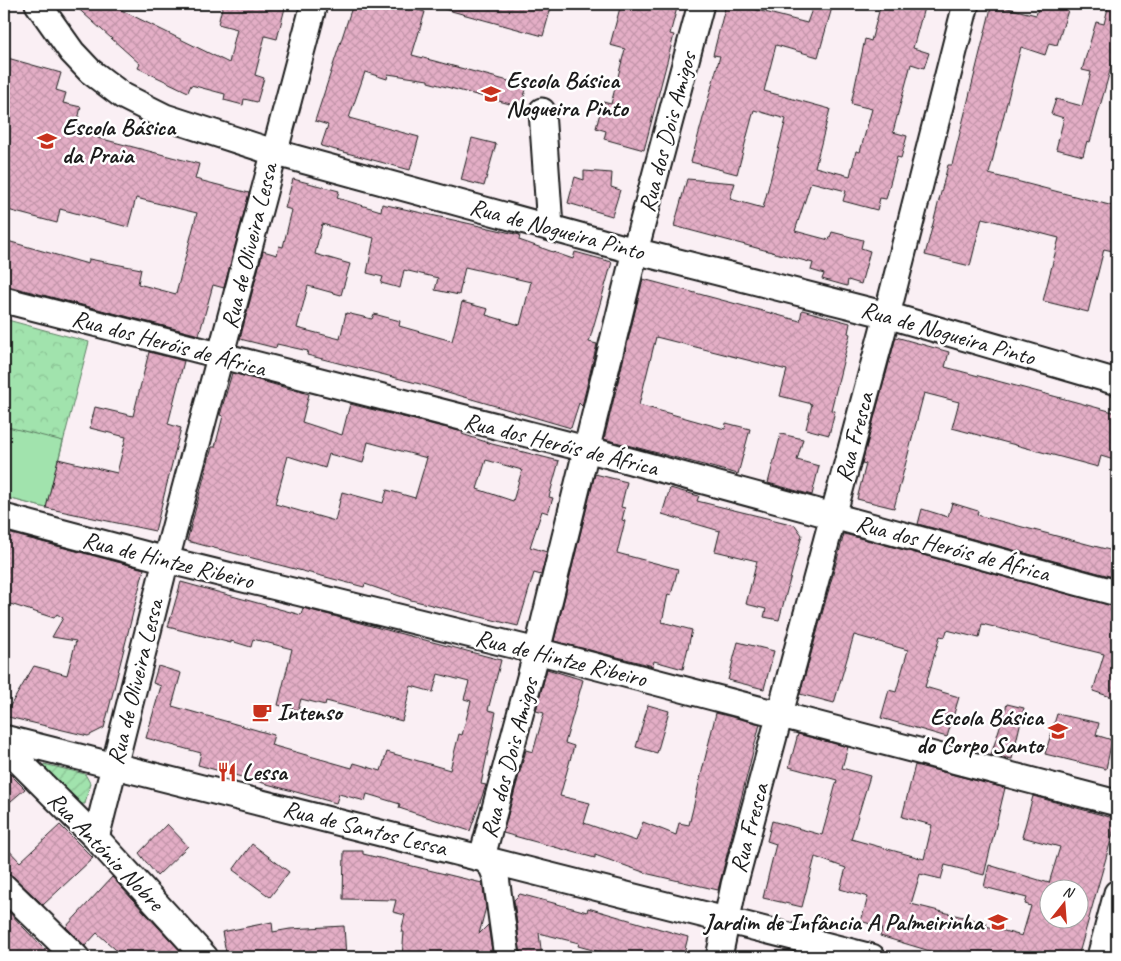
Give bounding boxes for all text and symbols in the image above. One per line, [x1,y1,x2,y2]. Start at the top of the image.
street label: Rua dos Dois Amigos [631,47,703,215]
place label: Escola Básica Nogueira Pinto [506,65,630,123]
school or university icon: Escola Básica Nogueira Pinto [480,83,502,105]
place label: Escola Básica da Praia [62,112,177,170]
school or university icon: Escola Básica da Praia [36,130,58,152]
street label: Rua de Oliveira Lessa [214,158,285,332]
street label: Rua de Nogueira Pinto [467,191,649,267]
street label: Rua de Nogueira Pinto [858,294,1040,373]
street label: Rua dos Heróis de África [69,303,270,384]
street label: Rua Fresca [828,387,881,485]
street label: Rua dos Heróis de África [461,405,663,483]
street label: Rua dos Heróis de África [853,508,1054,589]
street label: Rua de Hintze Ribeiro [80,524,258,596]
street label: Rua de Oliveira Lessa [100,594,171,768]
street label: Rua de Hintze Ribeiro [473,622,651,694]
street label: Rua dos Dois Amigos [473,673,545,841]
place label: Intenso [277,697,344,727]
cafe icon: Intenso [251,701,273,723]
place label: Escola Básica do Corpo Santo [916,702,1045,760]
school or university icon: Escola Básica do Corpo Santo [1047,720,1069,742]
place label: Lessa [242,757,289,787]
restaurant icon: Lessa [216,761,238,783]
street label: Rua Fresca [723,778,776,876]
street label: Rua António Nobre [41,785,172,919]
street label: Rua de Santos Lessa [280,793,451,863]
north arrow [1038,878,1088,928]
text: N [1061,883,1077,902]
place label: Jardim de Infância A Palmeirinha [702,907,985,937]
school or university icon: Jardim de Infância A Palmeirinha [987,911,1009,933]

